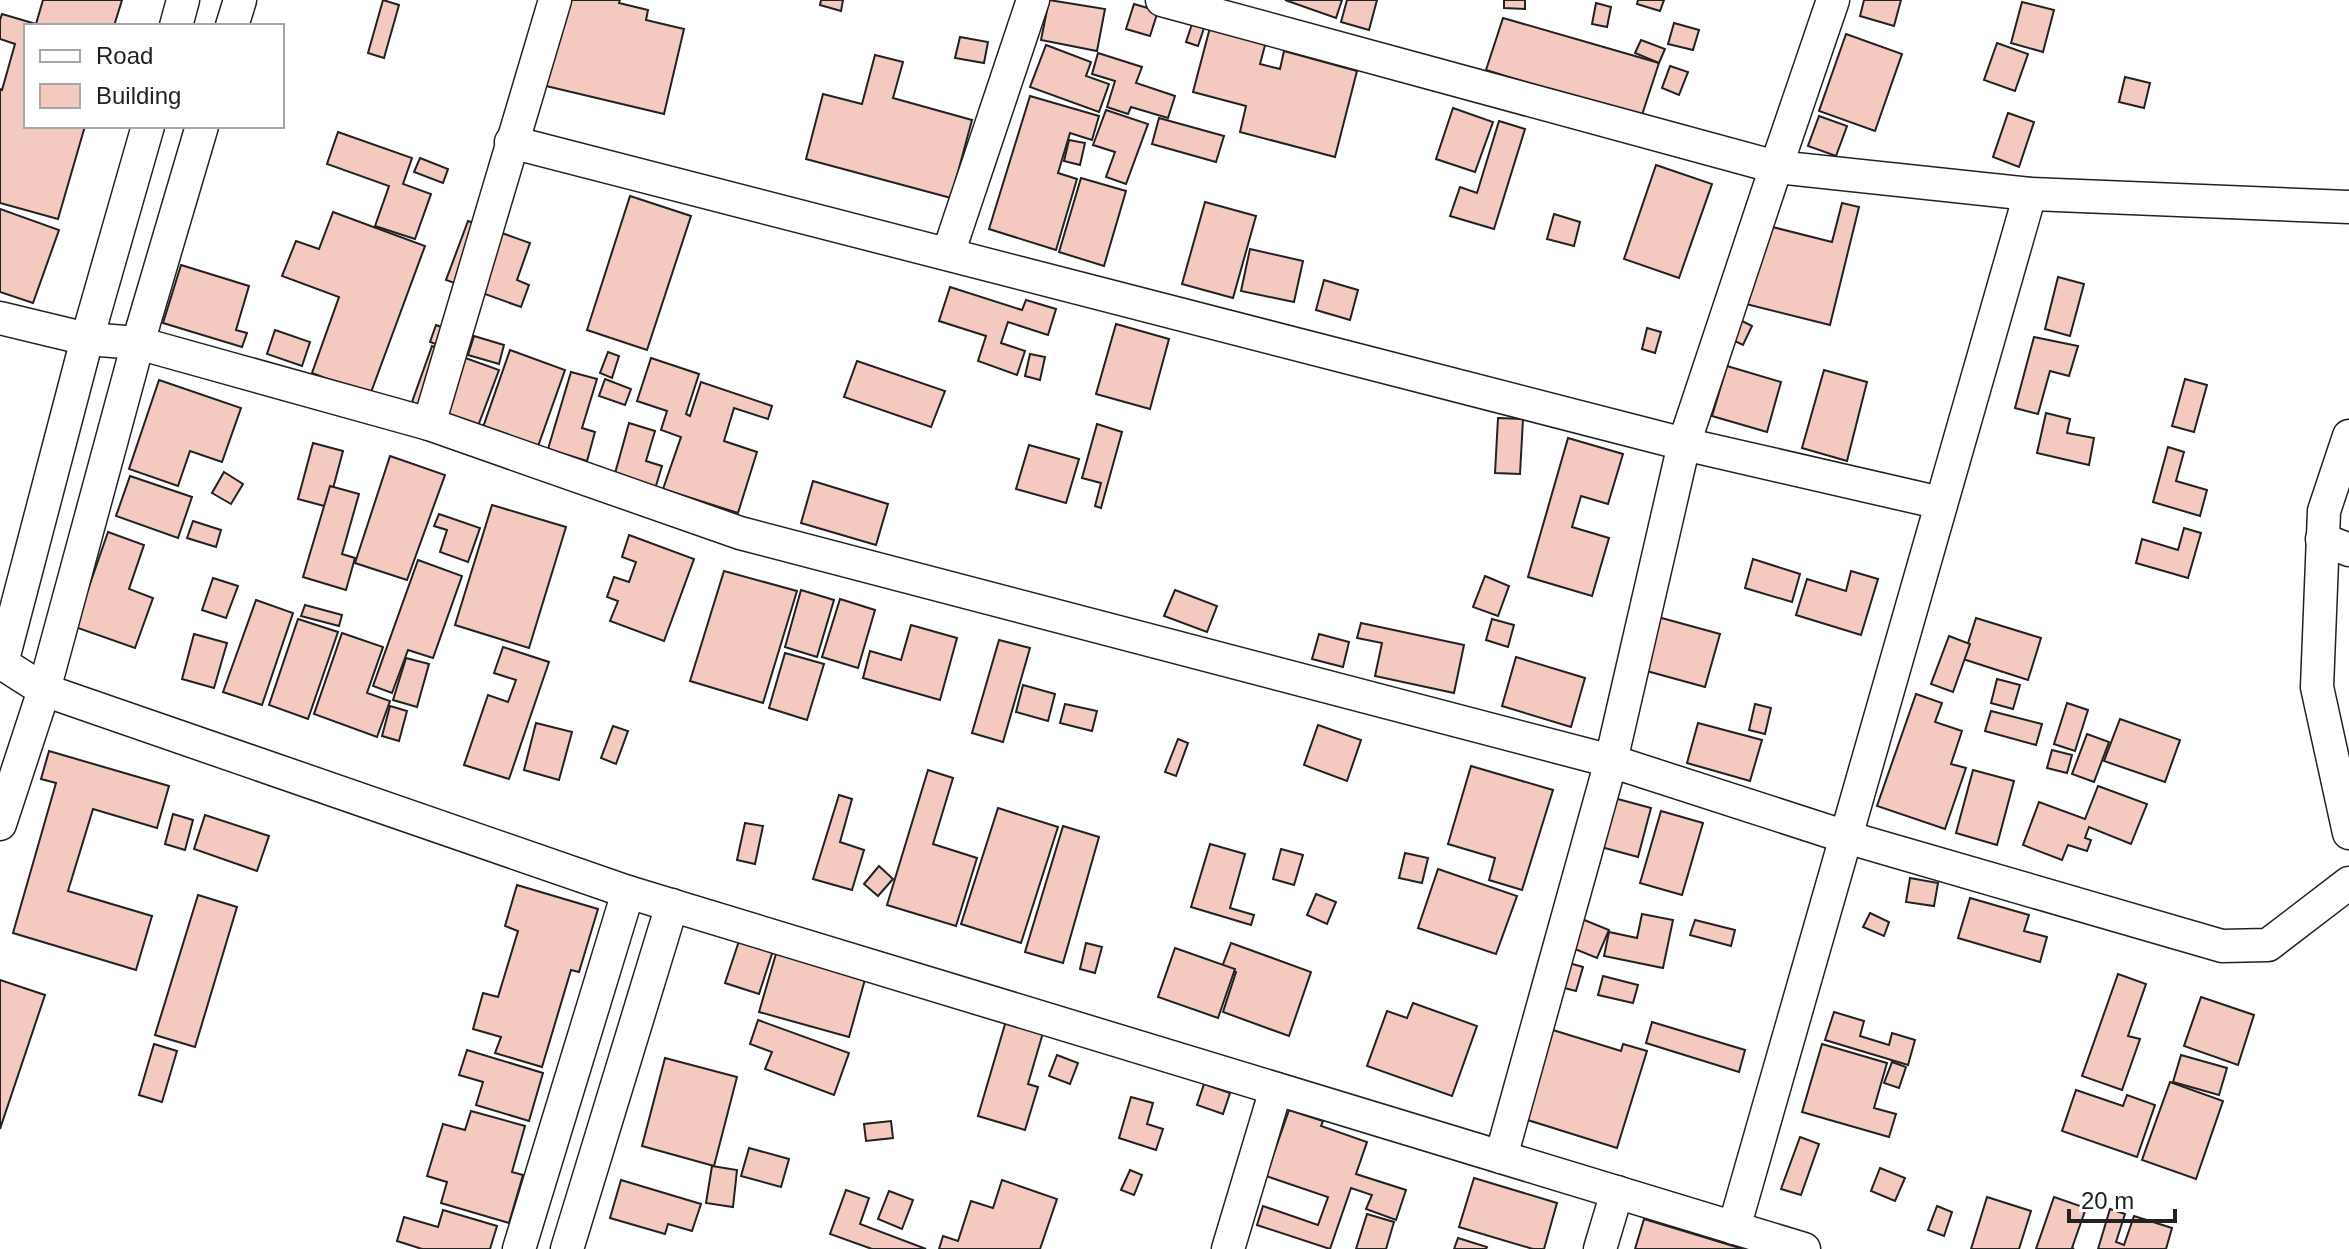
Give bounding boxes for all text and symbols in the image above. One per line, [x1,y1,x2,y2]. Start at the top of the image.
legend [24,24,284,128]
text: Road [96,42,153,69]
text: Building [96,82,181,109]
scale bar [2069,1173,2175,1223]
text: 20 m [2081,1187,2134,1214]

